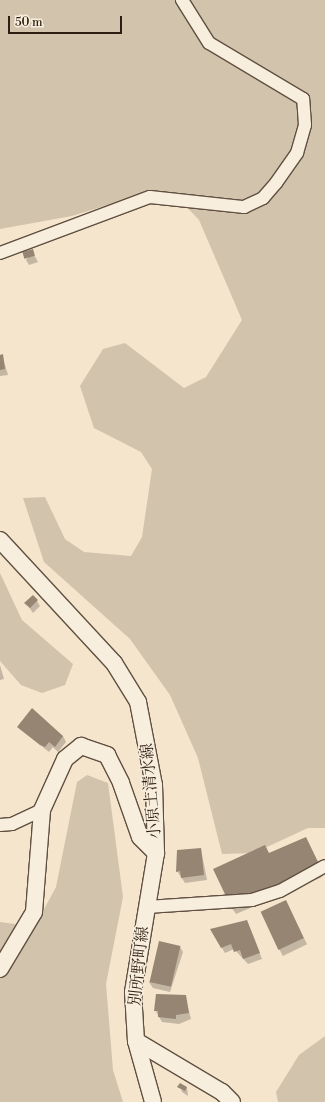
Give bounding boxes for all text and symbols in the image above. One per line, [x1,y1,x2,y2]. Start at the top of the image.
scale bar [10,8,124,34]
text: 50 m [15,15,43,30]
street label: 小原土清水線 [137,742,165,840]
street label: 別所野町線 [125,925,153,1007]

